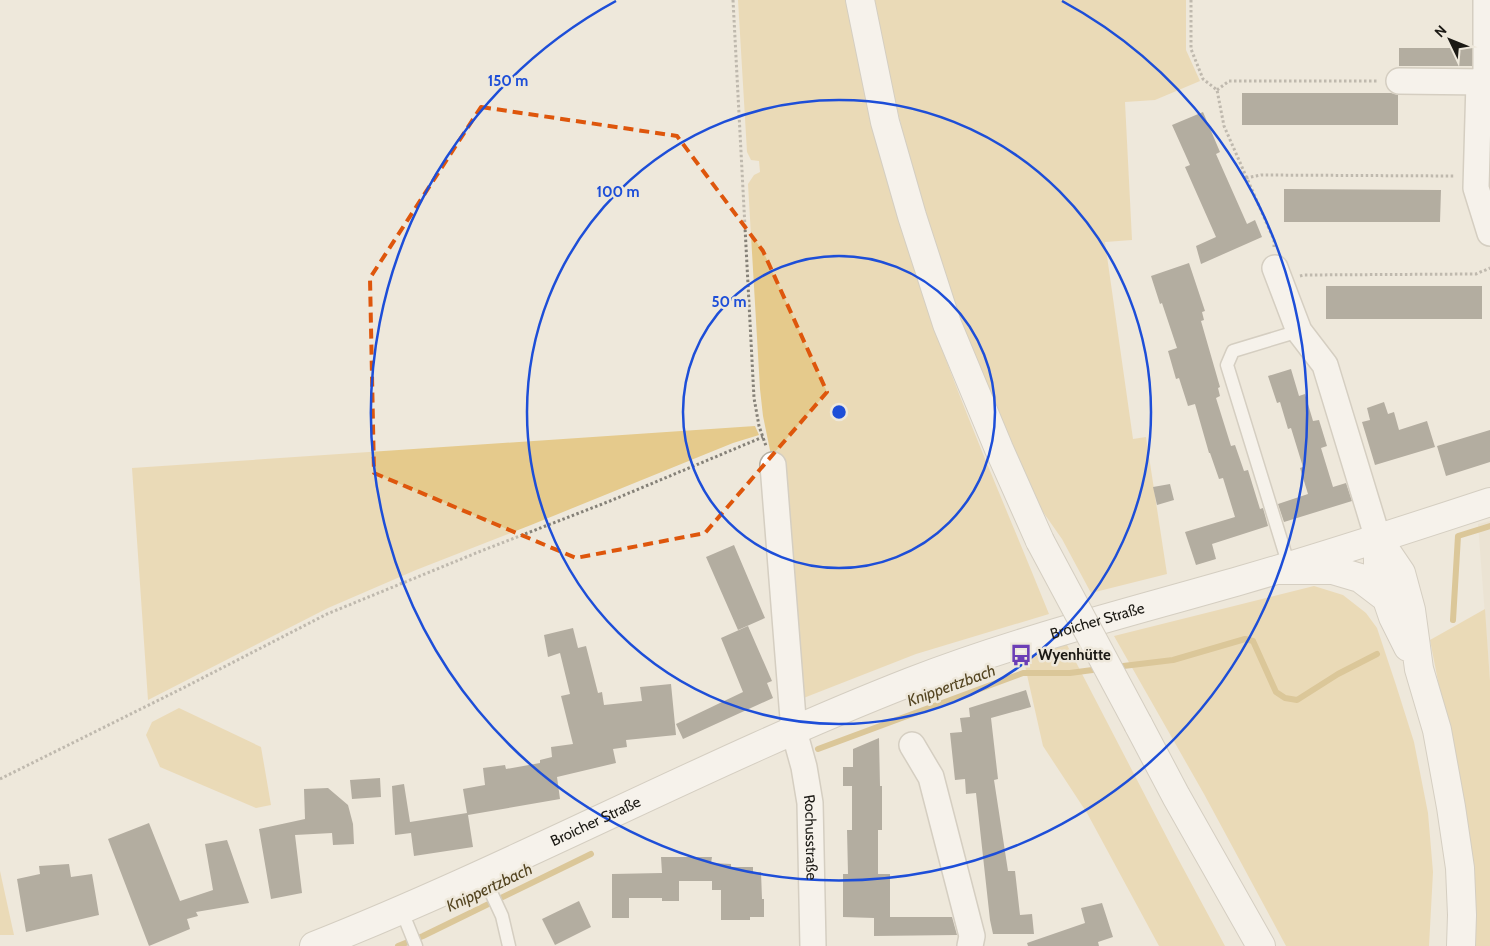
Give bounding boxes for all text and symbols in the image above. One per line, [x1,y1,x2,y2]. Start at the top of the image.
north arrow [1425,15,1475,65]
text: N [1431,21,1450,41]
text: 150 m [488,72,528,90]
text: 100 m [596,183,640,201]
text: 50 m [711,293,747,311]
centre of rings [830,403,848,421]
street label: Broicher Straße [1048,599,1147,643]
bus stop icon: Wyenhütte [1008,642,1034,668]
place label: Wyenhütte [1038,646,1111,664]
water label: Knippertzbach [904,661,998,710]
street label: Broicher Straße [548,792,644,850]
street label: Rochusstraße [800,793,821,881]
water label: Knippertzbach [443,859,535,916]

